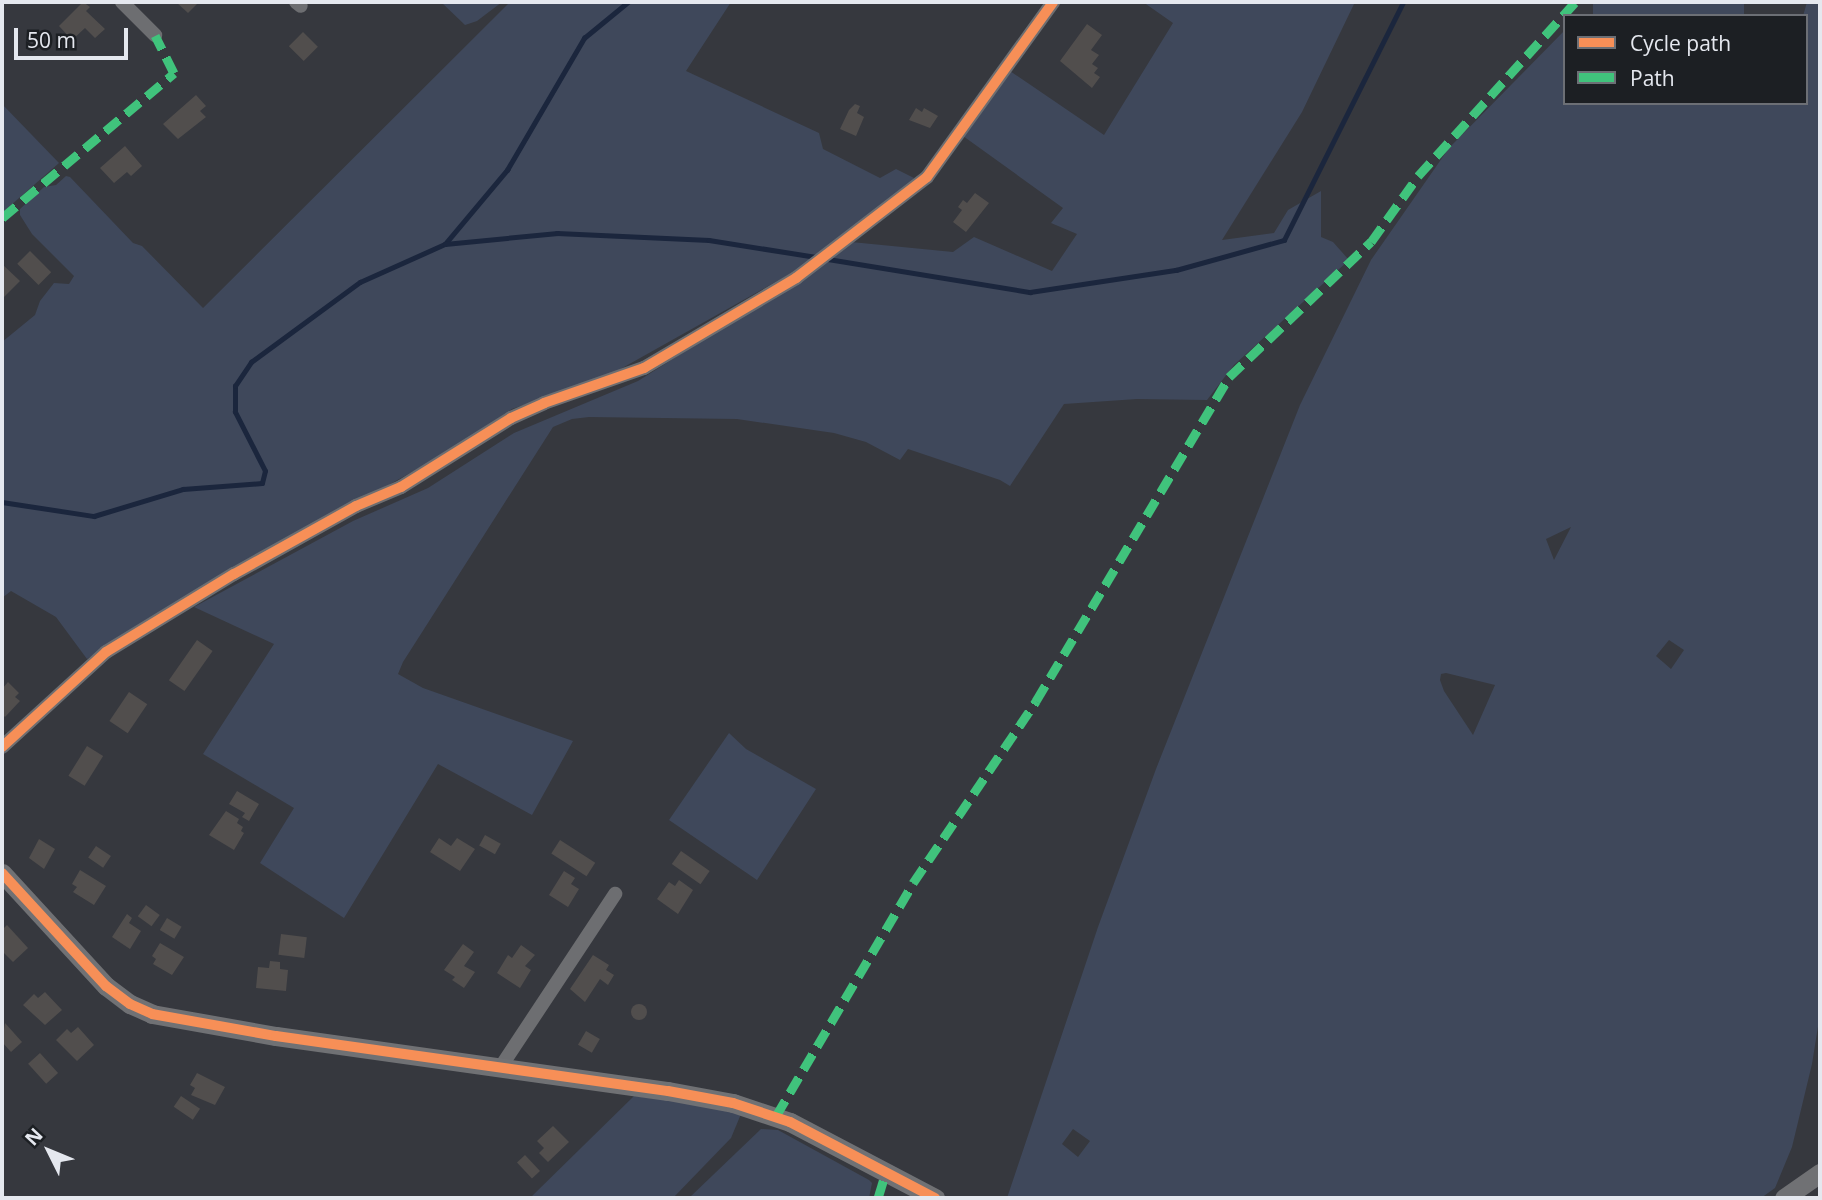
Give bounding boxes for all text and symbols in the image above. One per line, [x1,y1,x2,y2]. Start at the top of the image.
scale bar [18,14,131,58]
legend [1563,14,1808,105]
text: 50 m [27,26,76,54]
text: Cycle path [1630,29,1731,57]
text: Path [1630,64,1675,92]
north arrow [14,1116,84,1186]
text: N [19,1122,48,1151]

